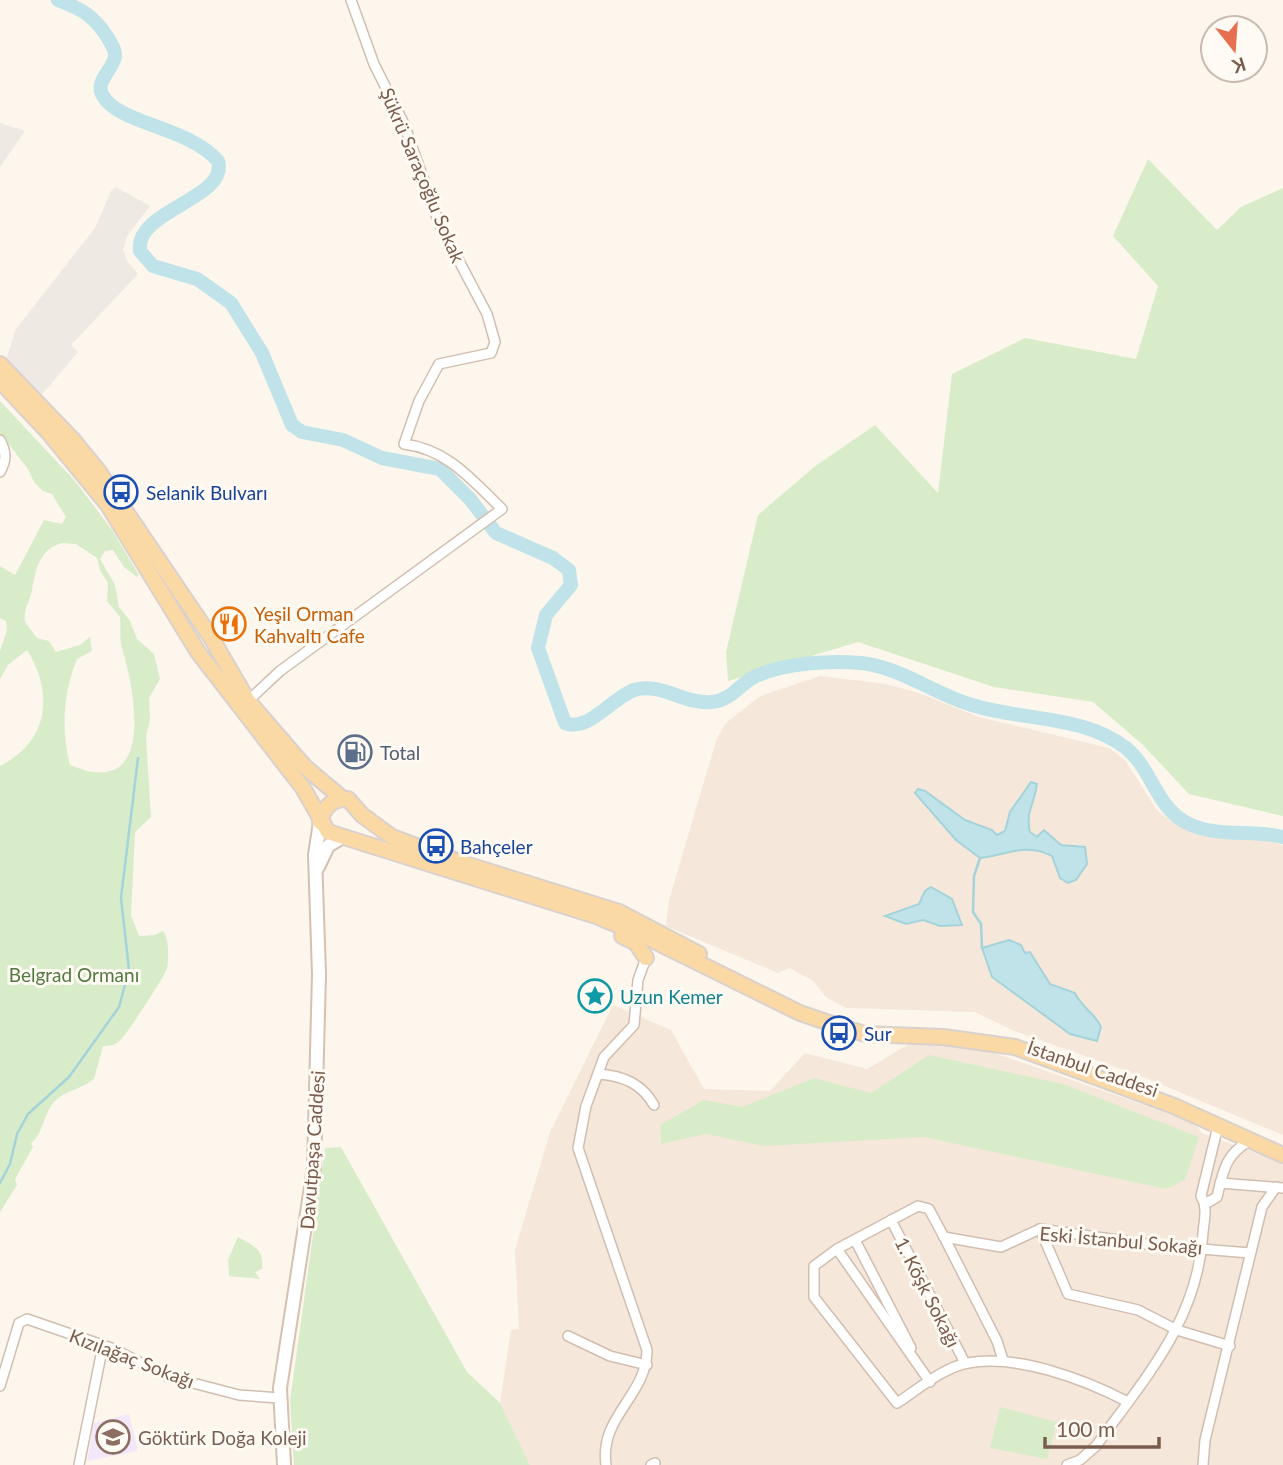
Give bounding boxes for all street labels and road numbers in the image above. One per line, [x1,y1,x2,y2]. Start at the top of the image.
street label: Şükrü Saraçoğlu Sokak [376,84,470,266]
street label: İstanbul Caddesi [1025,1035,1161,1101]
street label: Davutpaşa Caddesi [295,1070,329,1230]
street label: Eski İstanbul Sokağı [1039,1221,1203,1259]
street label: 1. Köşk Sokağı [890,1233,966,1351]
street label: Kızılağaç Sokağı [66,1324,198,1392]

